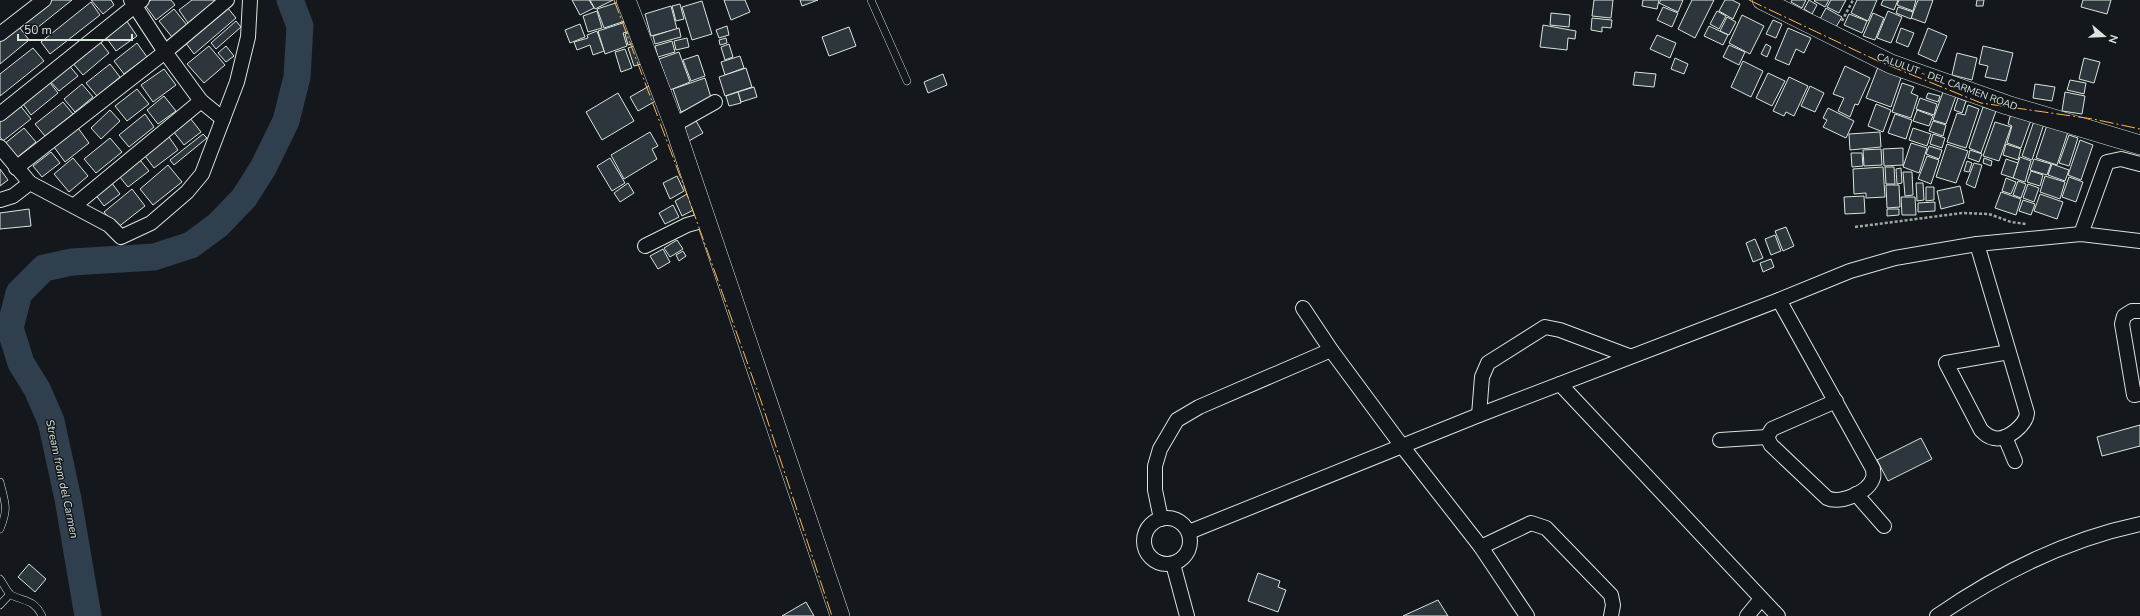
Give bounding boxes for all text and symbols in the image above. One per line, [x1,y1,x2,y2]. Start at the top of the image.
scale bar [18,16,132,42]
north arrow [2084,16,2124,56]
text: 50 m [24,22,52,38]
text: N [2105,33,2121,45]
street label: CALULUT - DEL CARMEN ROAD [1875,50,2019,114]
water label: Stream from del Carmen [42,418,82,540]

